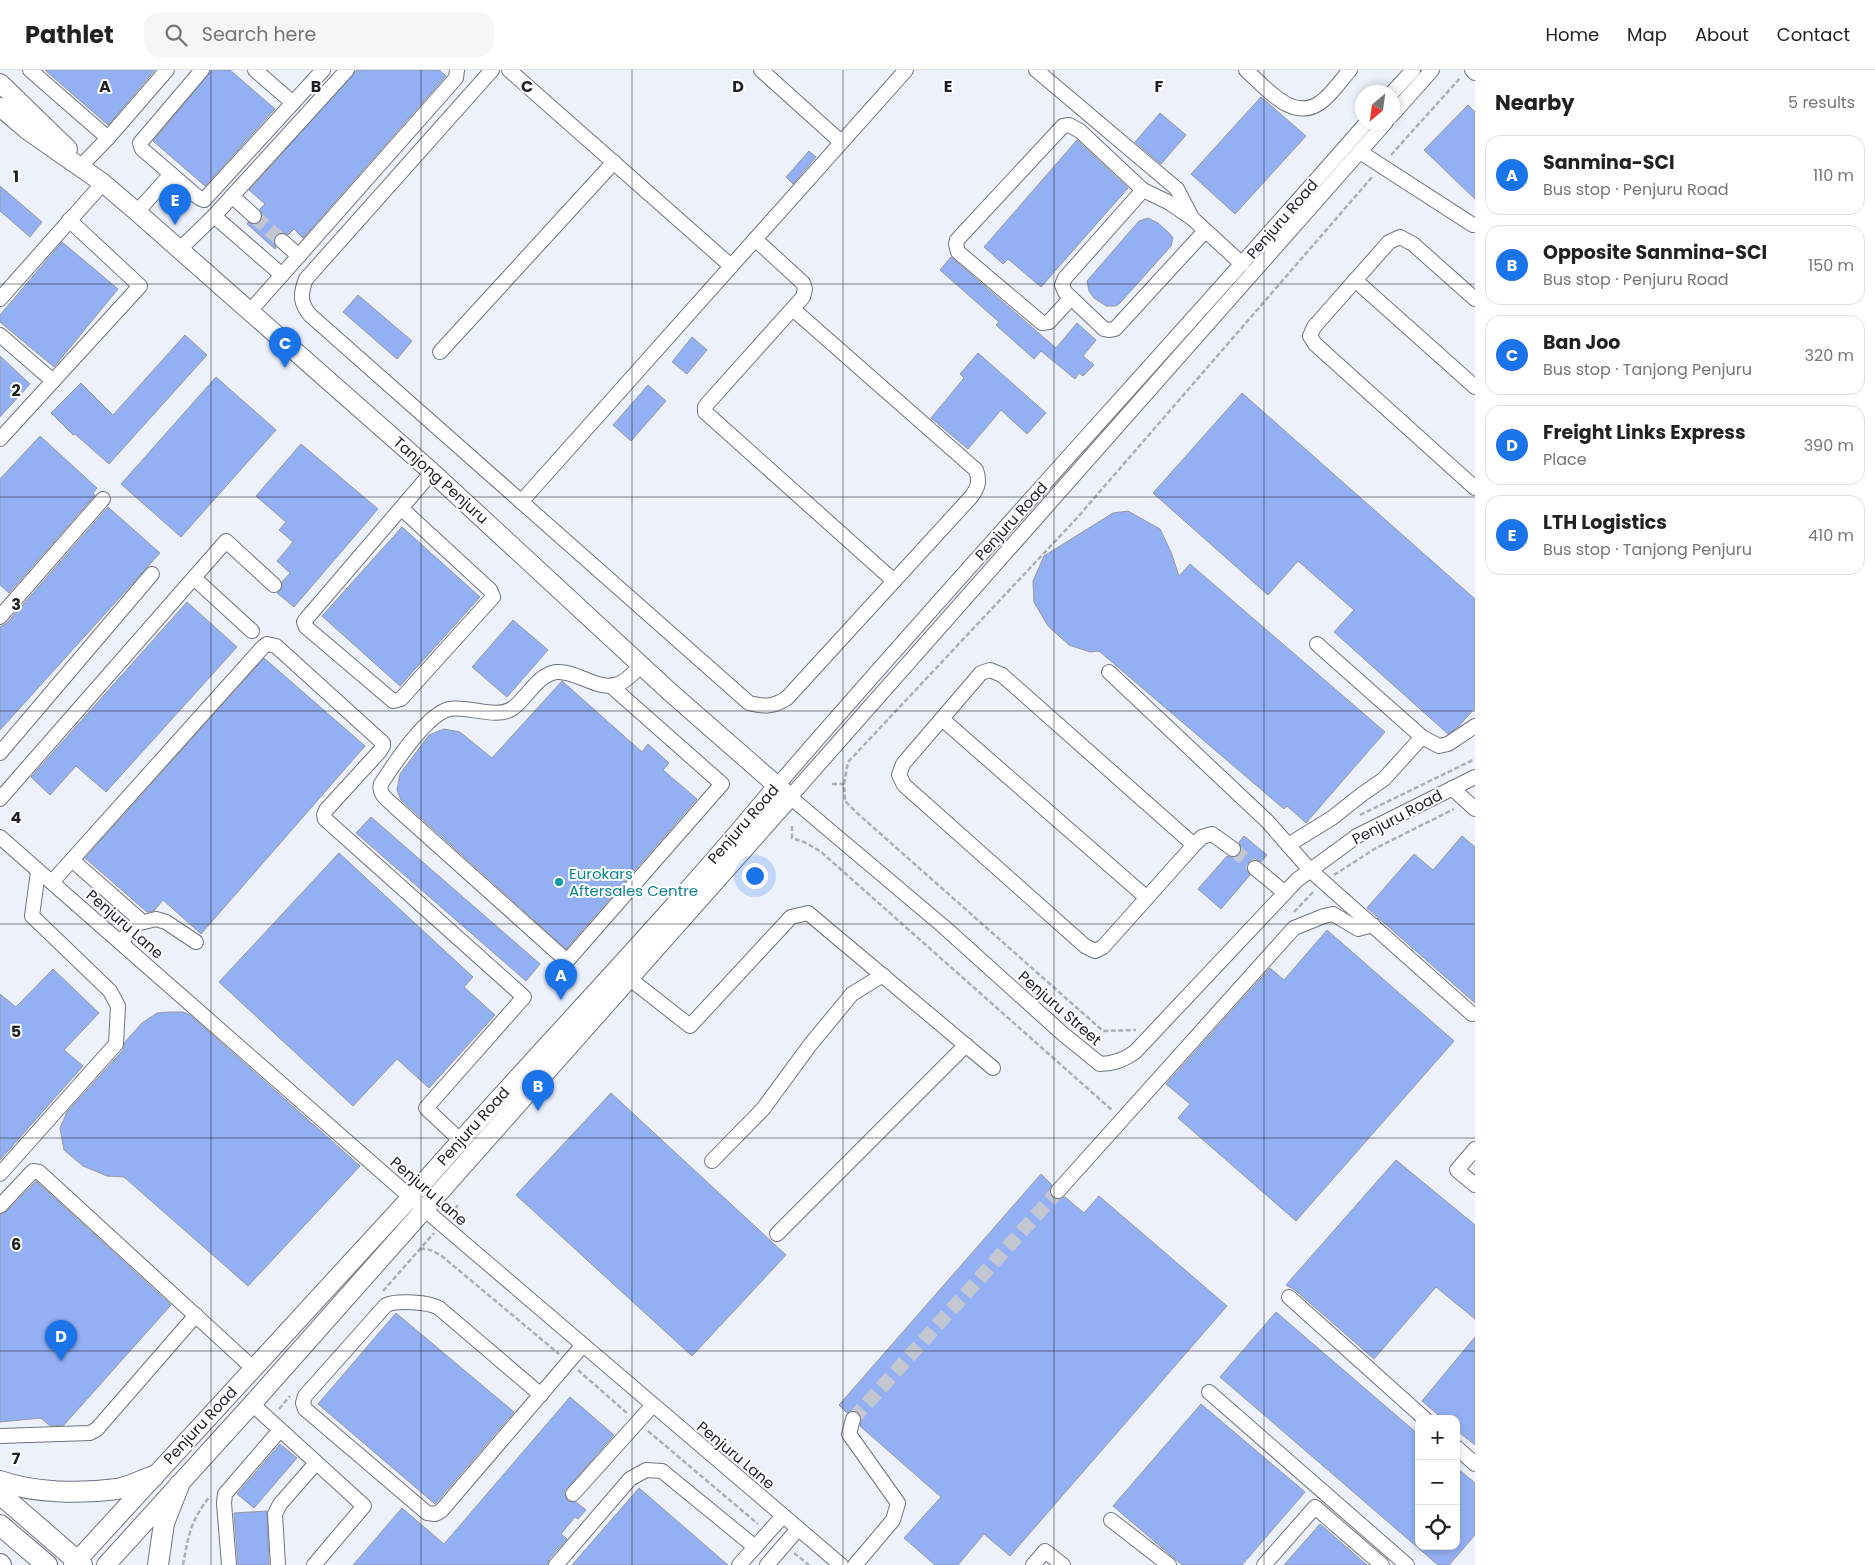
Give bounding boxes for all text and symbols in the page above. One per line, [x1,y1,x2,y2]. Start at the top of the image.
search box [144,12,494,57]
text: Pathlet [25,18,114,51]
icon: search [162,21,190,49]
text: Search here [202,21,316,48]
text: Home [1545,22,1599,47]
text: Map [1627,22,1667,47]
text: About [1695,22,1749,47]
text: Contact [1777,22,1850,47]
text: A [99,75,111,98]
text: B [311,75,321,98]
text: C [521,75,533,98]
text: D [732,75,744,98]
text: E [944,75,952,98]
text: F [1155,75,1164,98]
north arrow [1355,85,1400,130]
text: Nearby [1495,88,1575,117]
text: 5 results [1788,91,1855,114]
text: Sanmina-SCI [1543,149,1675,176]
text: A [1506,164,1518,187]
text: 110 m [1813,164,1854,187]
text: 1 [13,165,19,188]
street label: Penjuru Road [1242,175,1322,263]
text: Bus stop · Penjuru Road [1543,178,1729,201]
pin: E [159,184,191,225]
text: Opposite Sanmina-SCI [1543,239,1767,266]
text: B [1507,254,1517,277]
text: 150 m [1808,254,1854,277]
text: Bus stop · Penjuru Road [1543,268,1729,291]
pin: C [269,327,301,368]
text: Ban Joo [1543,329,1620,356]
text: C [1506,344,1518,367]
text: 320 m [1805,344,1854,367]
text: Bus stop · Tanjong Penjuru [1543,358,1752,381]
text: 2 [11,379,21,402]
text: Freight Links Express [1543,419,1746,446]
street label: Tanjong Penjuru [389,432,493,528]
text: D [1506,434,1518,457]
text: 390 m [1804,434,1854,457]
text: Place [1543,448,1587,471]
street label: Penjuru Road [970,477,1052,565]
text: LTH Logistics [1543,509,1667,536]
text: E [1508,524,1516,547]
text: 410 m [1808,524,1854,547]
text: Bus stop · Tanjong Penjuru [1543,538,1752,561]
text: 3 [11,593,21,616]
street label: Penjuru Road [703,780,783,868]
street label: Penjuru Road [1348,784,1446,850]
text: 4 [11,806,22,829]
place label: Eurokars Aftersales Centre [569,863,698,901]
your location [742,863,768,889]
marker: Eurokars Aftersales Centre [553,876,565,888]
street label: Penjuru Lane [82,885,168,963]
pin: A [545,959,577,1000]
street label: Penjuru Street [1014,966,1106,1050]
text: 5 [11,1020,21,1043]
pin: B [522,1070,554,1111]
street label: Penjuru Road [432,1082,514,1170]
street label: Penjuru Lane [386,1152,472,1230]
text: 6 [11,1233,21,1256]
pin: D [45,1320,77,1361]
street label: Penjuru Road [159,1382,241,1468]
map controls [1415,1415,1460,1550]
button: + [1415,1415,1460,1460]
street label: Penjuru Lane [693,1416,779,1494]
text: 7 [12,1447,21,1470]
button: − [1415,1460,1460,1505]
button: locate [1415,1505,1460,1550]

